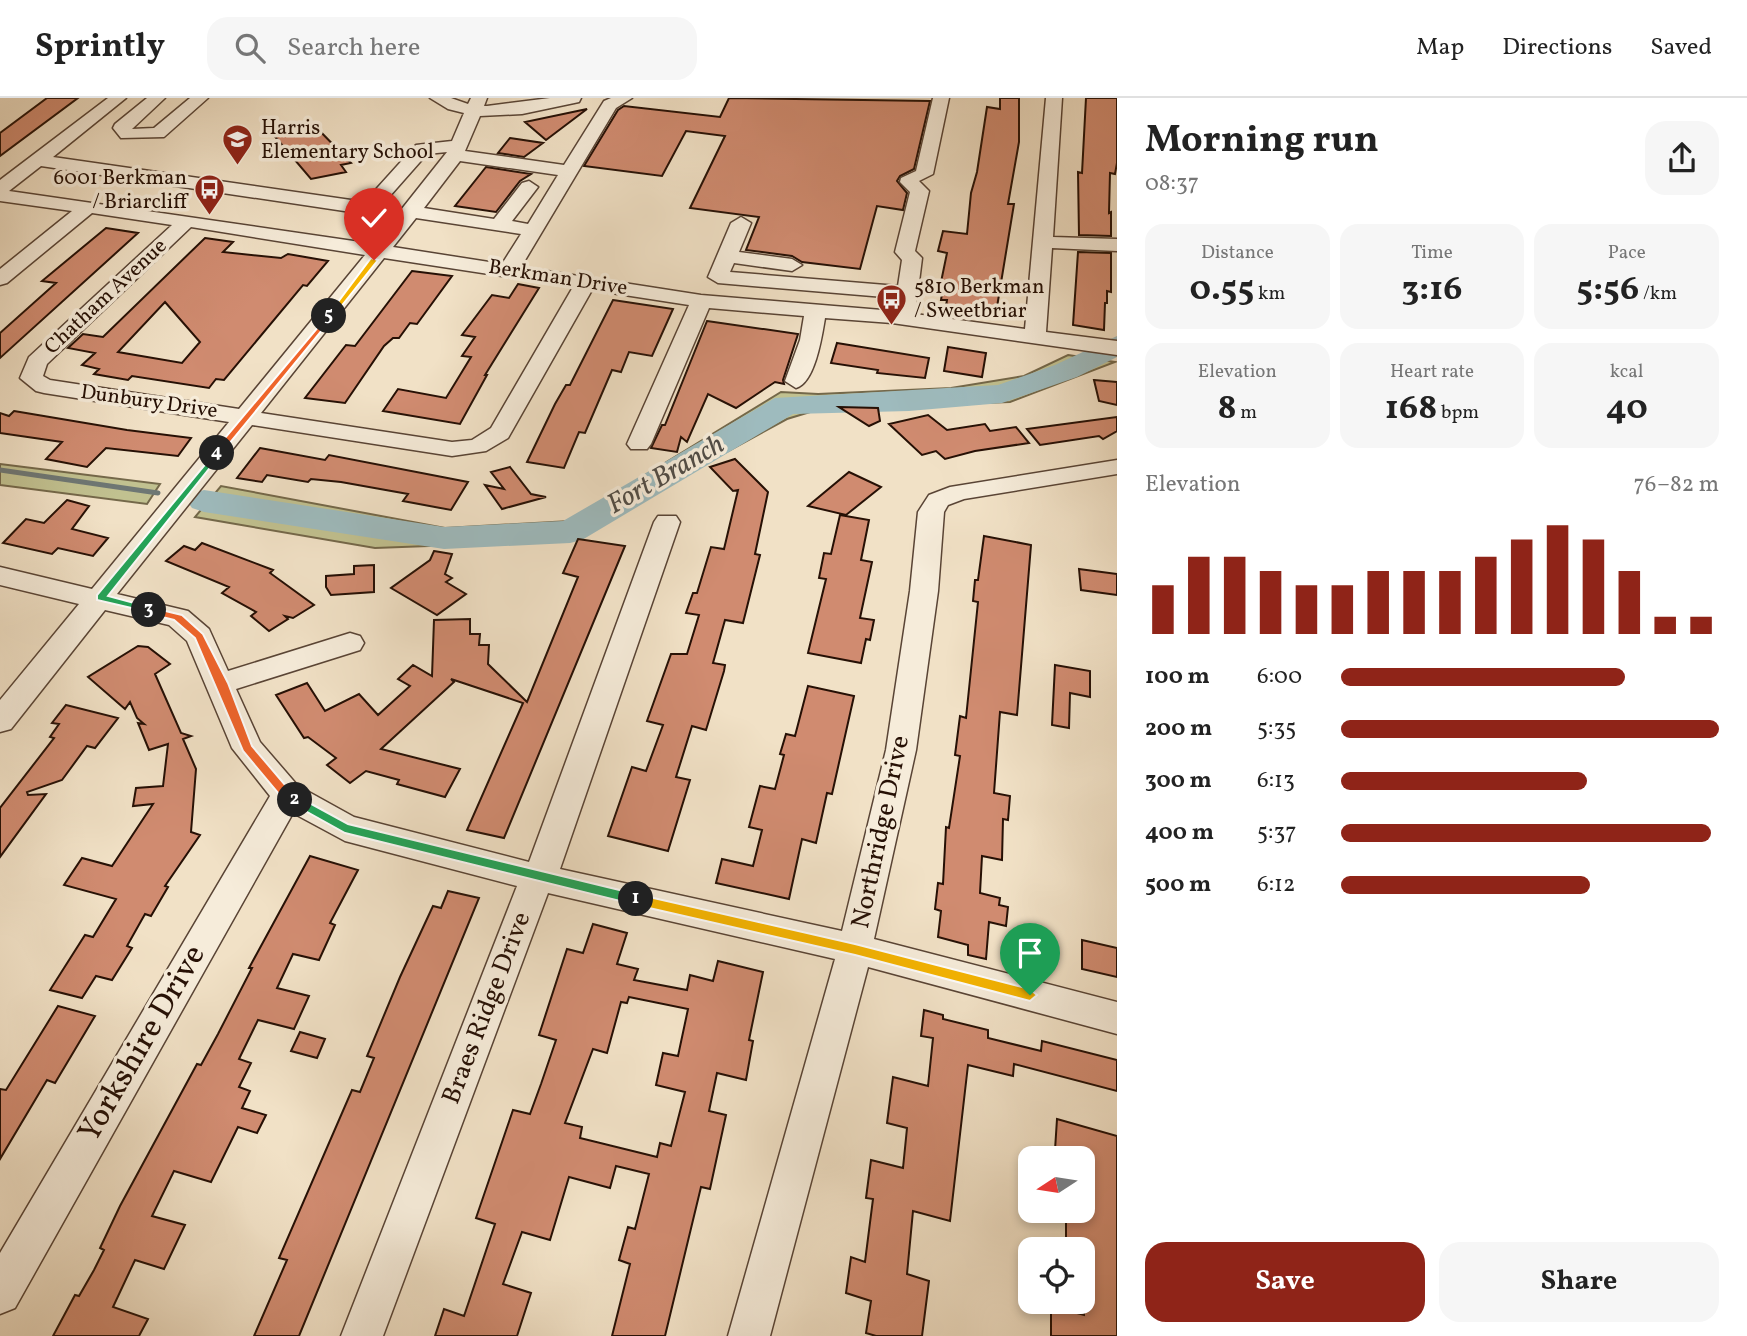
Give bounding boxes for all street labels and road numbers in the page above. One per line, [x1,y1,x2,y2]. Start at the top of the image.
street label: Chatham Avenue [38,232,174,362]
street label: Berkman Drive [486,253,630,303]
street label: Dunbury Drive [79,378,219,426]
street label: Northridge Drive [843,732,919,932]
street label: Braes Ridge Drive [434,907,540,1109]
street label: Yorkshire Drive [69,937,217,1151]

